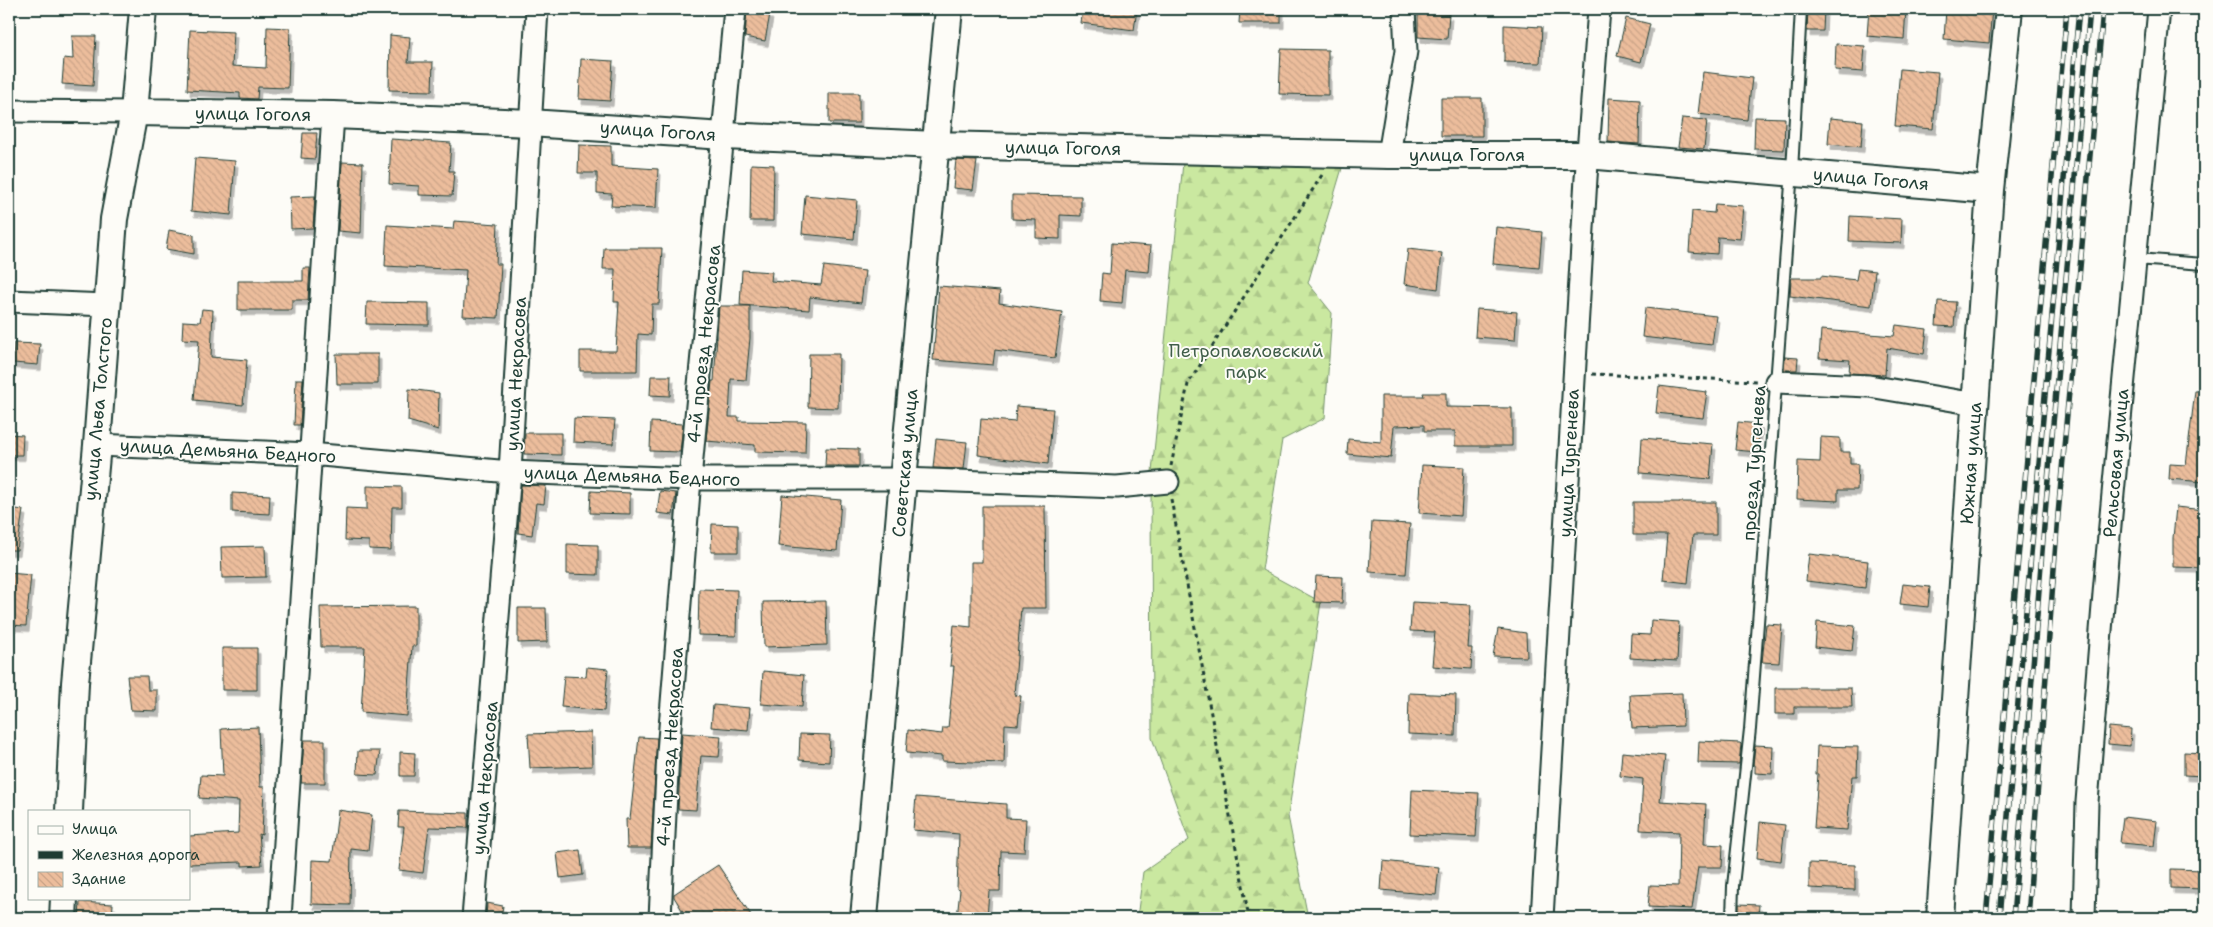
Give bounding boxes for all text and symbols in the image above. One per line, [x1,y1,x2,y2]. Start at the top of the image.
street label: улица Гоголя [195,101,311,127]
street label: улица Гоголя [599,115,717,147]
street label: улица Гоголя [1005,135,1121,161]
street label: улица Гоголя [1409,143,1525,167]
street label: улица Гоголя [1812,162,1930,196]
street label: 4-й проезд Некрасова [682,243,726,445]
street label: улица Некрасова [500,296,532,452]
street label: улица Льва Толстого [78,316,118,502]
park label: Петропавловский парк [1169,339,1323,384]
street label: проезд Тургенева [1737,384,1771,542]
street label: Рельсовая улица [2098,387,2134,539]
street label: Советская улица [887,388,923,538]
street label: улица Тургенева [1553,388,1585,538]
street label: Южная улица [1955,401,1987,525]
street label: улица Демьяна Бедного [119,433,337,469]
street label: улица Демьяна Бедного [523,460,741,492]
street label: 4-й проезд Некрасова [651,646,689,848]
street label: улица Некрасова [466,700,504,856]
legend [28,810,190,900]
text: Улица [72,819,118,839]
text: Железная дорога [72,845,200,865]
text: Здание [72,869,126,889]

